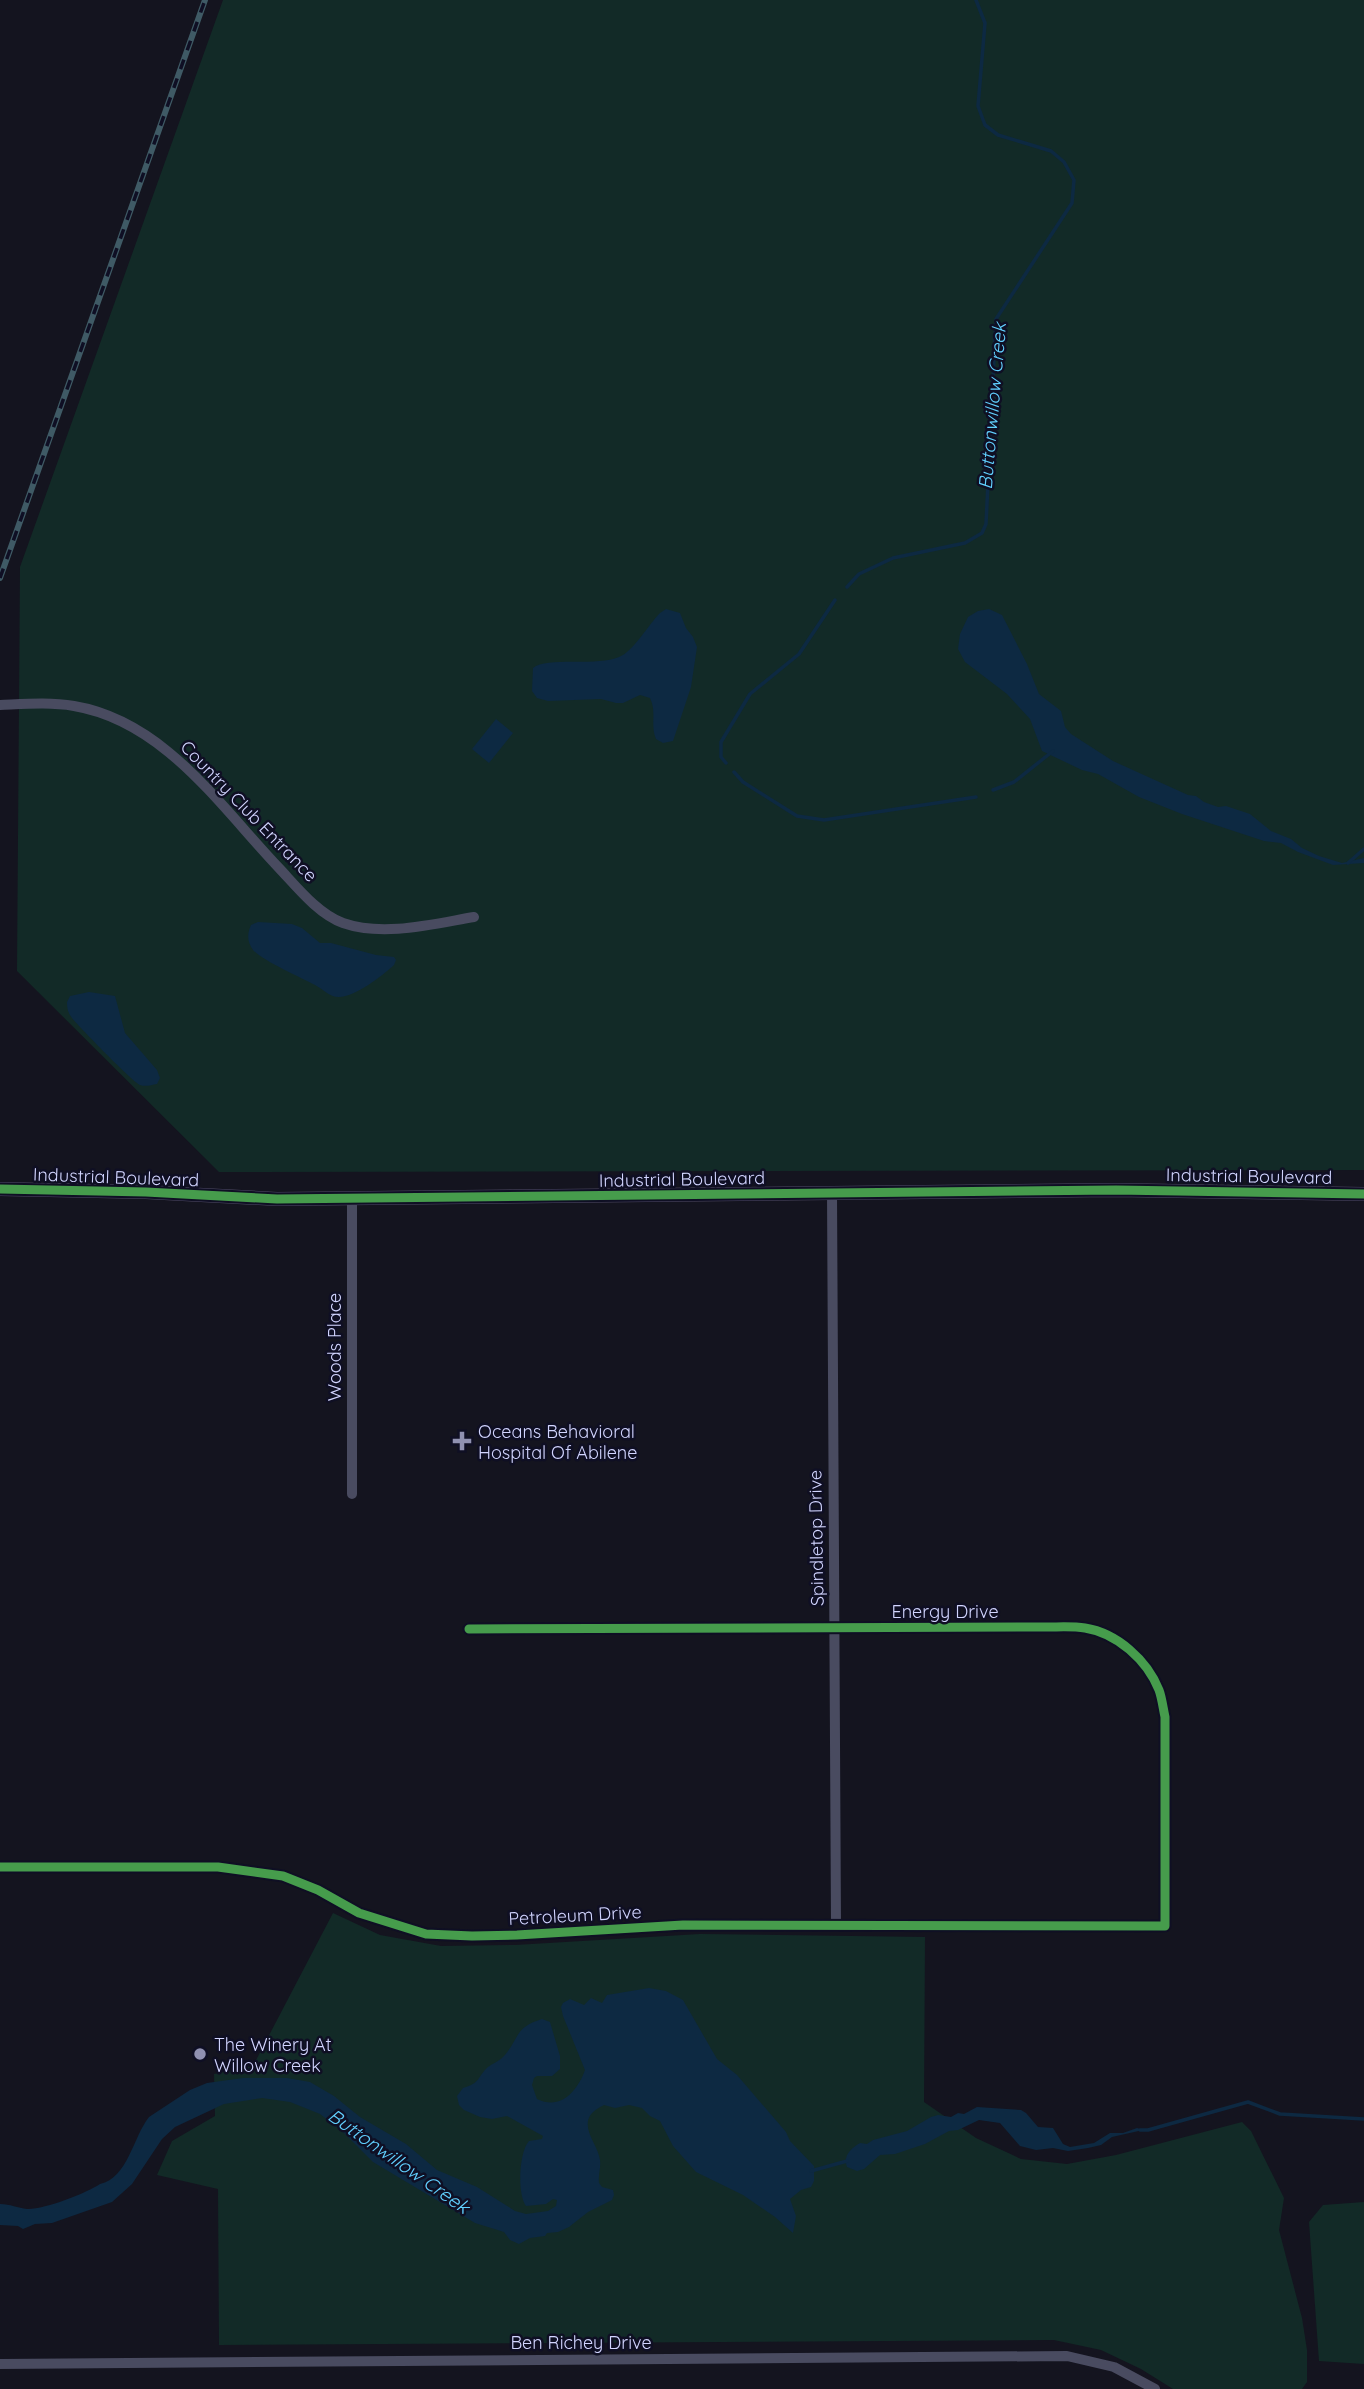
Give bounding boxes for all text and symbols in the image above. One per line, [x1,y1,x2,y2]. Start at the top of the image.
water label: Buttonwillow Creek [973,320,1011,490]
street label: Country Club Entrance [176,736,322,886]
street label: Industrial Boulevard [32,1163,200,1191]
street label: Industrial Boulevard [1166,1163,1332,1189]
street label: Industrial Boulevard [599,1166,765,1192]
street label: Woods Place [323,1293,346,1401]
place label: Oceans Behavioral Hospital Of Abilene [478,1420,637,1464]
marker: Oceans Behavioral Hospital Of Abilene [452,1431,472,1451]
street label: Spindletop Drive [803,1470,829,1606]
street label: Energy Drive [891,1600,999,1623]
street label: Petroleum Drive [508,1900,642,1930]
place label: The Winery At Willow Creek [214,2033,332,2077]
marker: The Winery At Willow Creek [192,2046,208,2062]
water label: Buttonwillow Creek [324,2103,476,2220]
street label: Ben Richey Drive [510,2331,652,2354]

